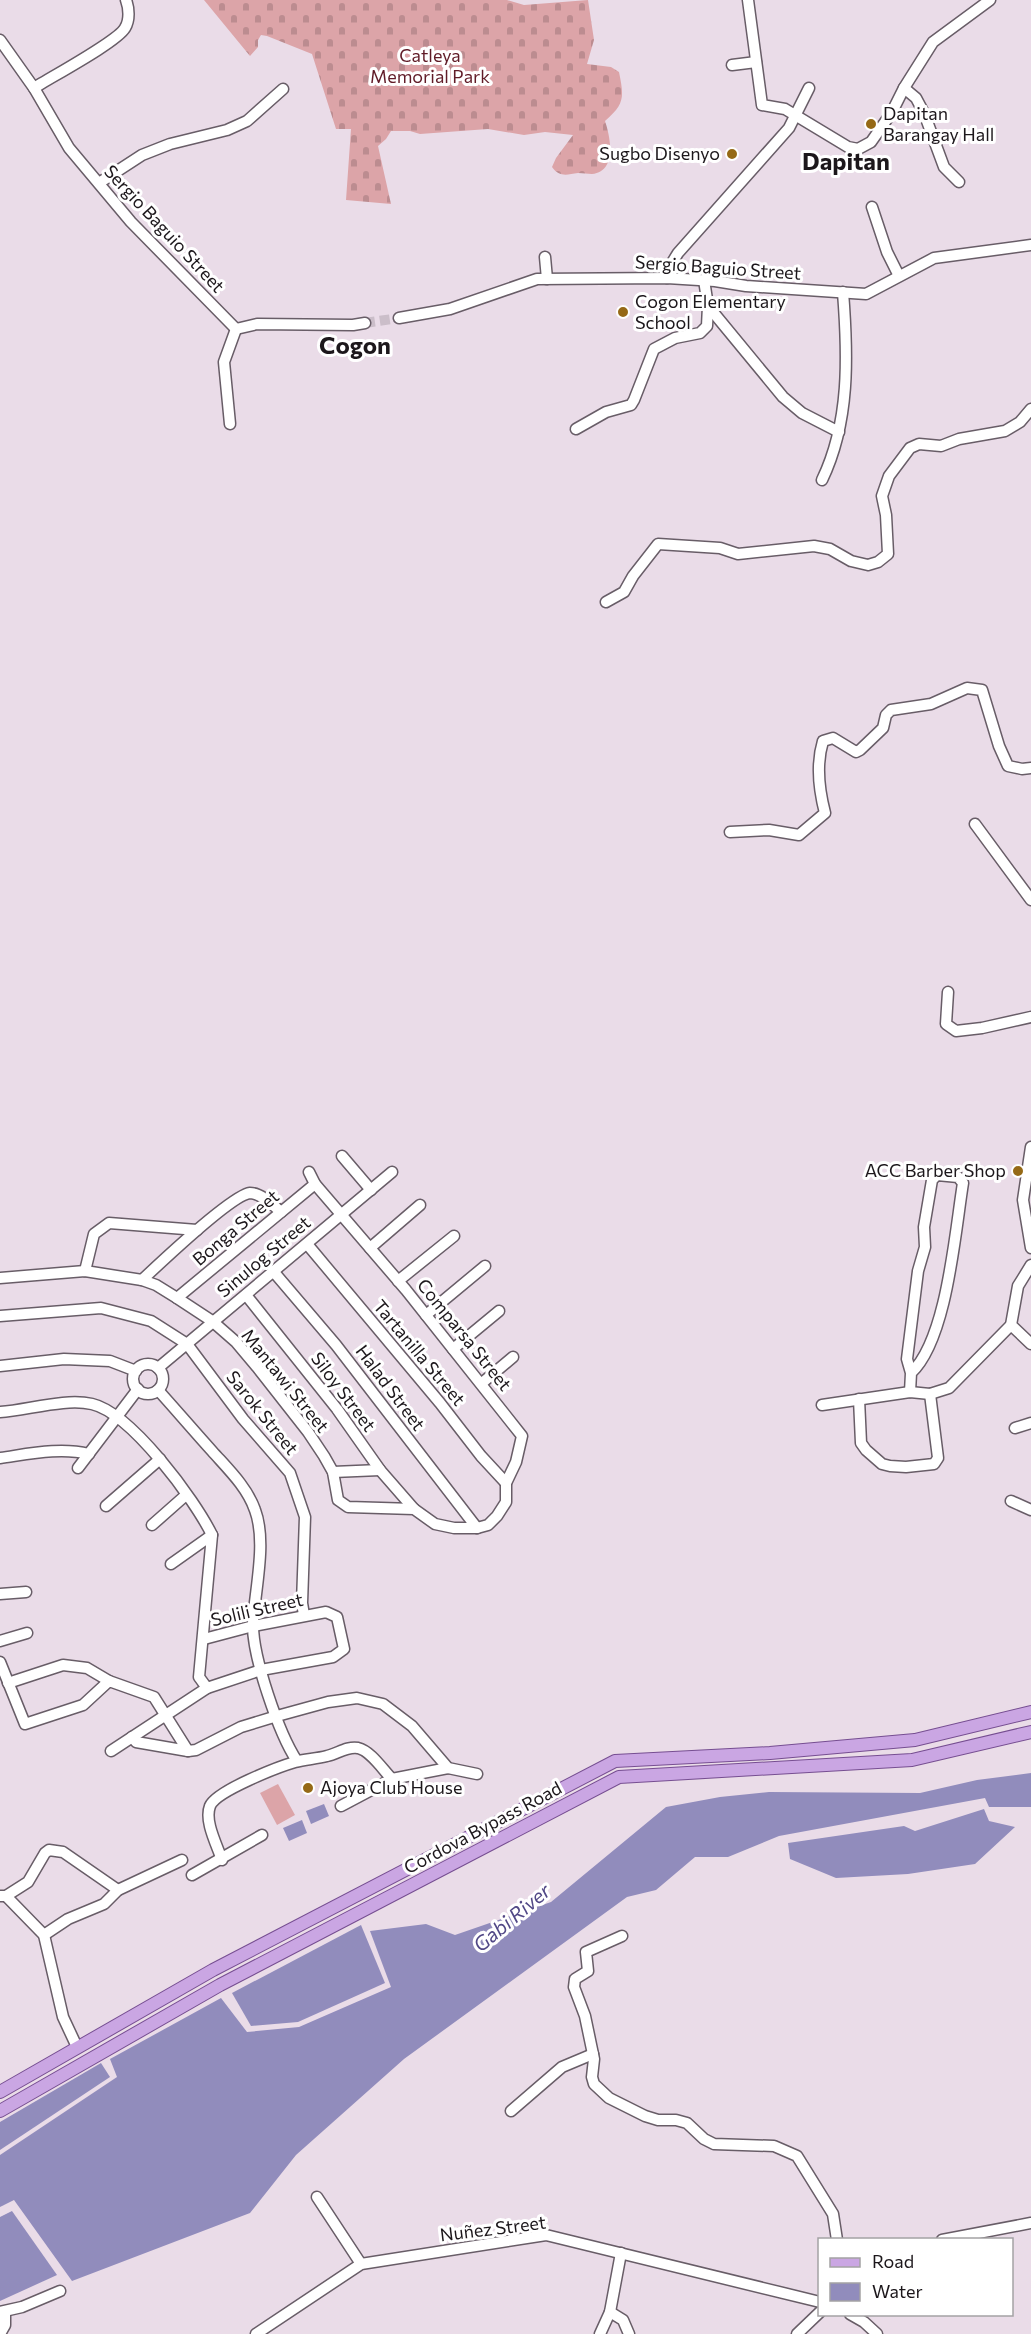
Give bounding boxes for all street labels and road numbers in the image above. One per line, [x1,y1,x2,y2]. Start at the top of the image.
street label: Sergio Baguio Street [100,160,230,297]
street label: Sergio Baguio Street [634,250,802,284]
street label: Bonga Street [188,1185,283,1270]
street label: Sinulog Street [212,1211,314,1302]
street label: Comparsa Street [413,1274,517,1395]
street label: Tartanilla Street [369,1295,470,1410]
street label: Mantawi Street [237,1324,334,1437]
street label: Halad Street [351,1340,430,1435]
street label: Siloy Street [307,1347,381,1435]
street label: Sarok Street [222,1366,303,1459]
street label: Solili Street [208,1588,305,1630]
street label: Cordova Bypass Road [400,1776,565,1878]
street label: Nuñez Street [439,2211,547,2245]

